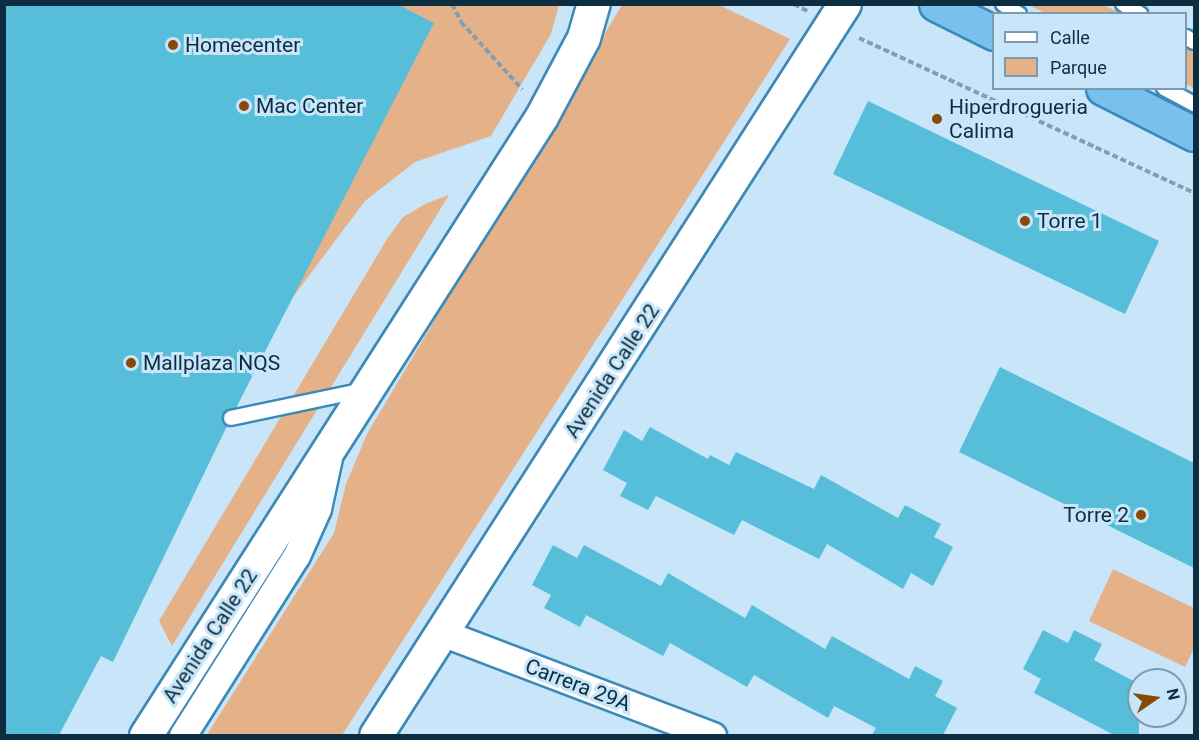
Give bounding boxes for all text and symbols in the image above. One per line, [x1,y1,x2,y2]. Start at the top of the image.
legend [992,12,1187,90]
text: Calle [1050,27,1090,48]
place label: Homecenter [185,32,300,58]
marker: Homecenter [166,38,180,52]
text: Parque [1050,57,1107,78]
place label: Mac Center [256,93,363,119]
place label: Hiperdrogueria Calima [949,94,1088,144]
marker: Mac Center [237,99,251,113]
marker: Hiperdrogueria Calima [930,112,944,126]
place label: Torre 1 [1037,208,1103,234]
marker: Torre 1 [1018,214,1032,228]
street label: Avenida Calle 22 [559,299,665,443]
place label: Mallplaza NQS [143,350,280,376]
marker: Mallplaza NQS [124,356,138,370]
place label: Torre 2 [1063,502,1129,528]
marker: Torre 2 [1134,508,1148,522]
street label: Avenida Calle 22 [157,564,263,708]
street label: Carrera 29A [522,653,634,717]
north arrow [1127,668,1187,728]
text: N [1163,687,1184,702]

